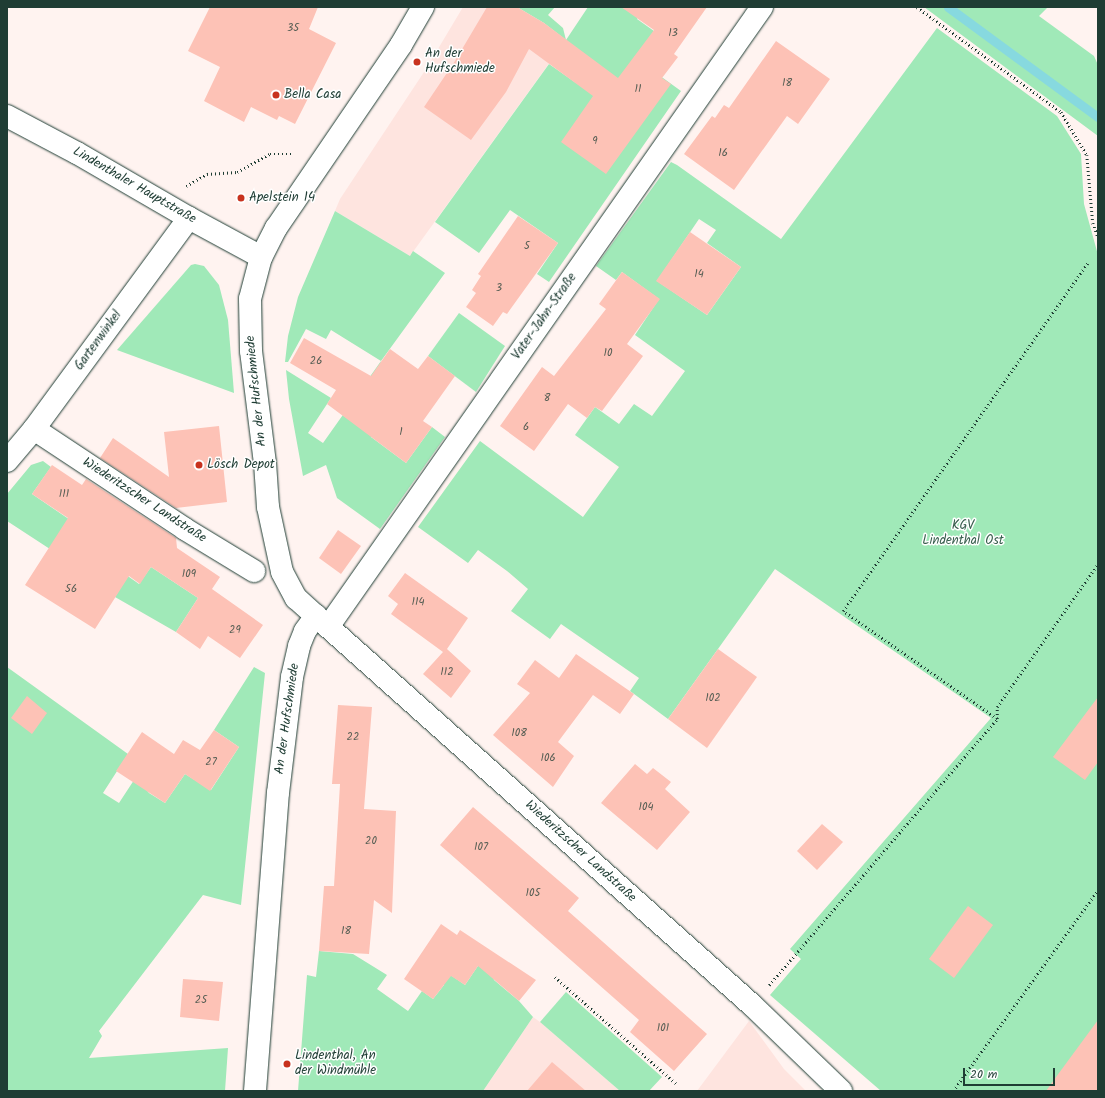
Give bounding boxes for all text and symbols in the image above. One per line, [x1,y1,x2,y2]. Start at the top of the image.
house number: 35 [287,21,299,35]
house number: 13 [668,26,678,40]
place label: An der Hufschmiede [425,47,495,78]
marker: An der Hufschmiede [412,57,422,67]
house number: 18 [782,76,792,90]
house number: 11 [635,82,641,96]
place label: Bella Casa [284,87,341,103]
marker: Bella Casa [271,90,281,100]
house number: 9 [592,134,598,148]
street label: Lindenthaler Hauptstraße [70,144,198,228]
house number: 16 [718,146,728,160]
place label: Apelstein 14 [249,190,315,206]
marker: Apelstein 14 [236,193,246,203]
house number: 5 [524,239,530,253]
house number: 14 [694,267,704,281]
street label: Vater-Jahn-Straße [509,271,581,363]
house number: 3 [496,281,502,295]
street label: Gartenwinkel [72,308,126,374]
street label: An der Hufschmiede [243,335,271,447]
house number: 10 [604,346,612,360]
house number: 26 [310,354,322,368]
house number: 8 [544,391,550,405]
house number: 6 [523,420,529,434]
house number: 1 [399,425,403,439]
street label: Wiederitzscher Landstraße [79,455,209,547]
place label: Lösch Depot [207,457,275,473]
marker: Lösch Depot [194,460,204,470]
house number: 111 [59,487,69,501]
park label: KGV Lindenthal Ost [922,519,1004,550]
house number: 109 [182,567,196,581]
house number: 56 [65,582,77,596]
house number: 114 [412,595,424,609]
house number: 29 [229,623,241,637]
street label: An der Hufschmiede [273,663,303,775]
house number: 112 [440,665,454,679]
house number: 102 [705,691,721,705]
house number: 108 [511,726,527,740]
house number: 22 [347,730,359,744]
house number: 106 [540,751,556,765]
house number: 27 [205,755,217,769]
street label: Wiederitzscher Landstraße [521,798,639,906]
house number: 104 [638,800,654,814]
house number: 20 [365,834,377,848]
house number: 107 [474,840,488,854]
house number: 105 [526,886,540,900]
house number: 18 [341,924,351,938]
house number: 25 [195,993,207,1007]
house number: 101 [657,1021,669,1035]
place label: Lindenthal, An der Windmühle [295,1049,376,1080]
marker: Lindenthal, An der Windmühle [282,1059,292,1069]
scale bar [965,1060,1057,1086]
text: 20 m [970,1065,997,1084]

